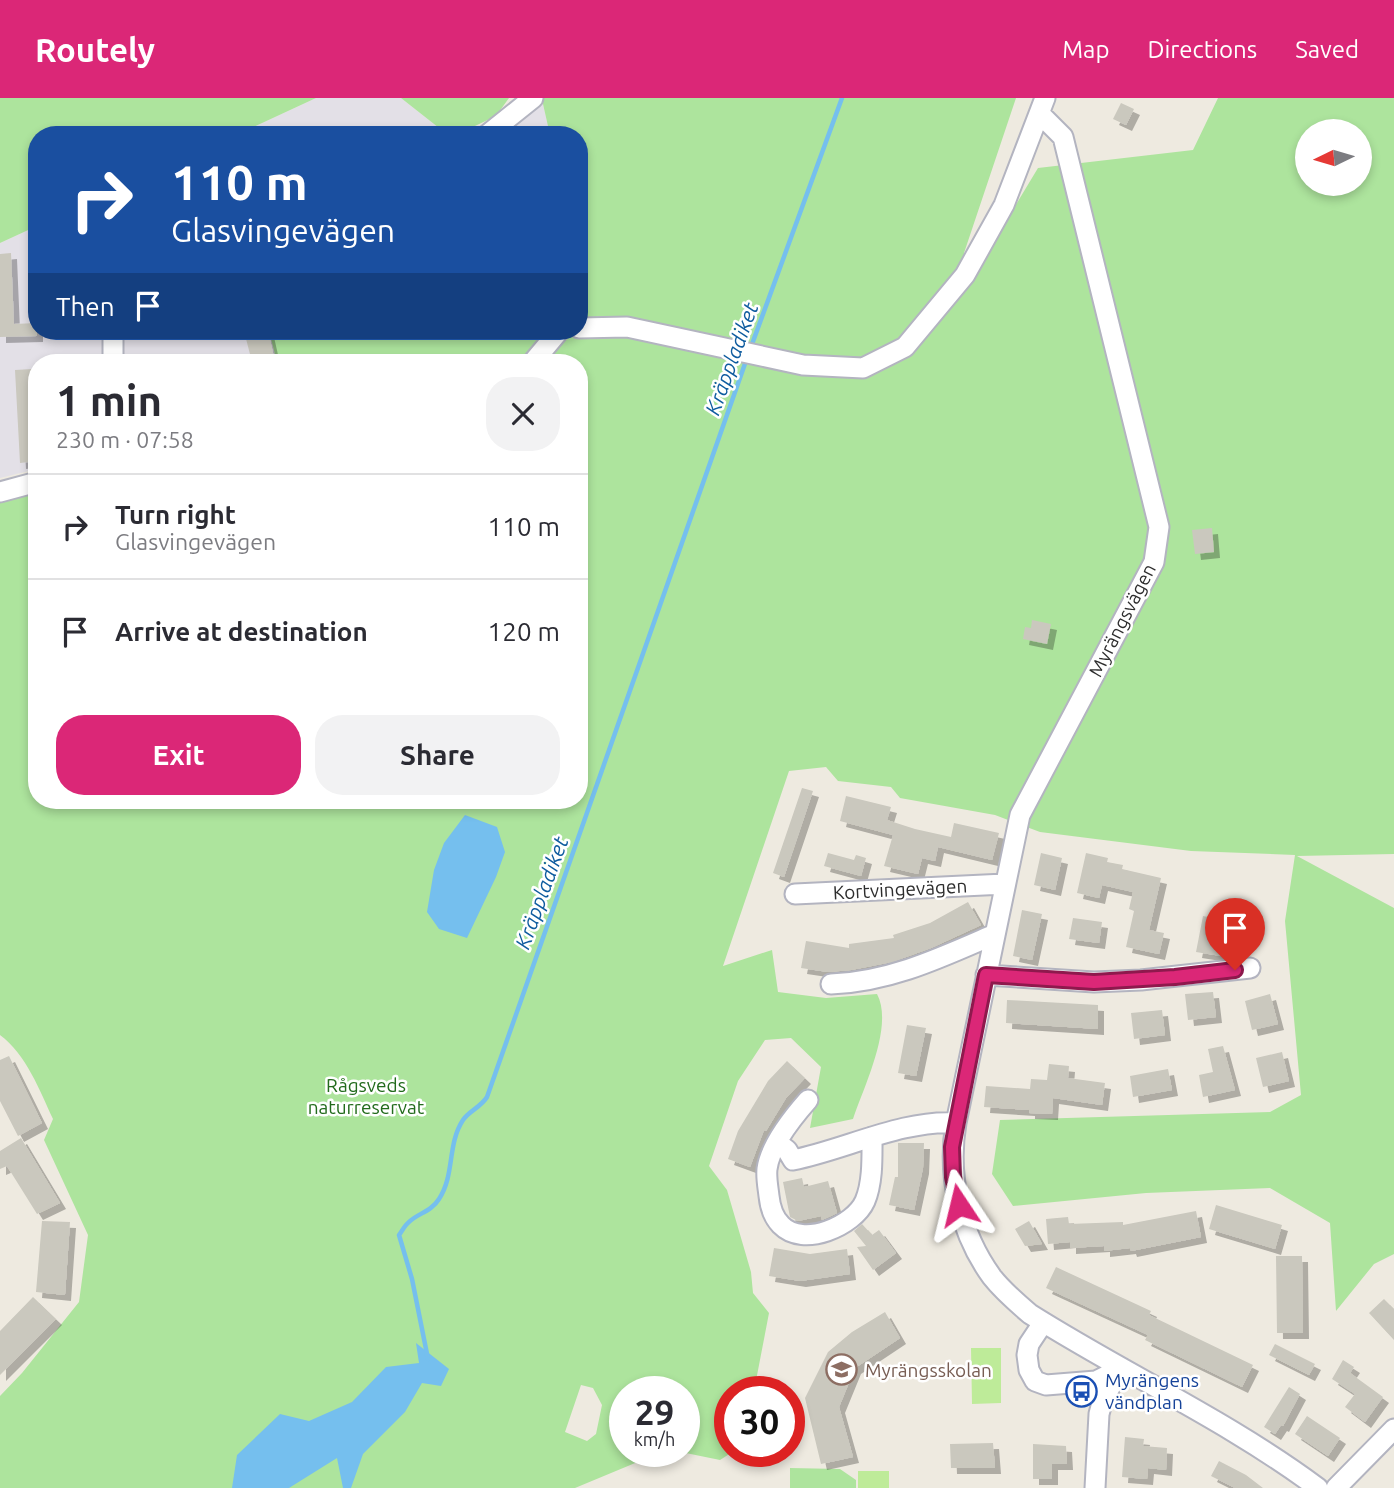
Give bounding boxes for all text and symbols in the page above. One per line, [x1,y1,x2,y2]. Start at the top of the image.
text: Routely [35,31,155,68]
text: Map [1062,36,1109,63]
text: Directions [1147,36,1257,63]
text: Saved [1295,36,1359,63]
north arrow [1295,119,1372,196]
map controls [1295,119,1372,196]
icon: right [56,154,147,245]
text: 110 m [171,154,308,209]
text: Glasvingevägen [171,212,395,248]
icon: arrive [129,287,167,325]
text: Then [56,292,115,321]
water label: Kräppladiket [700,299,763,418]
text: 1 min [56,377,162,424]
button: close [486,377,560,451]
text: 230 m · 07:58 [56,427,194,452]
text: Turn right [115,500,236,529]
icon: right [56,508,94,546]
text: 110 m [488,512,560,541]
text: Glasvingevägen [115,529,276,554]
street label: Myrängsvägen [1084,560,1160,680]
icon: arrive [56,613,94,651]
text: Arrive at destination [115,617,368,646]
text: 120 m [488,617,560,646]
button: Exit [56,715,301,795]
button: Share [315,715,560,795]
water label: Kräppladiket [510,833,573,952]
street label: Kortvingevägen [832,874,968,904]
pin [1205,898,1265,970]
icon: arrive [1216,909,1254,947]
park label: Rågsveds naturreservat [308,1074,425,1118]
position arrow [922,1168,996,1242]
school or university icon: Myrängsskolan [825,1353,859,1387]
place label: Myrängsskolan [865,1359,992,1381]
place label: Myrängens vändplan [1105,1369,1199,1413]
bus stop icon: Myrängens vändplan [1065,1374,1099,1408]
speed limit sign: 30 [714,1376,805,1467]
text: 29 [635,1392,674,1432]
text: km/h [634,1429,675,1449]

